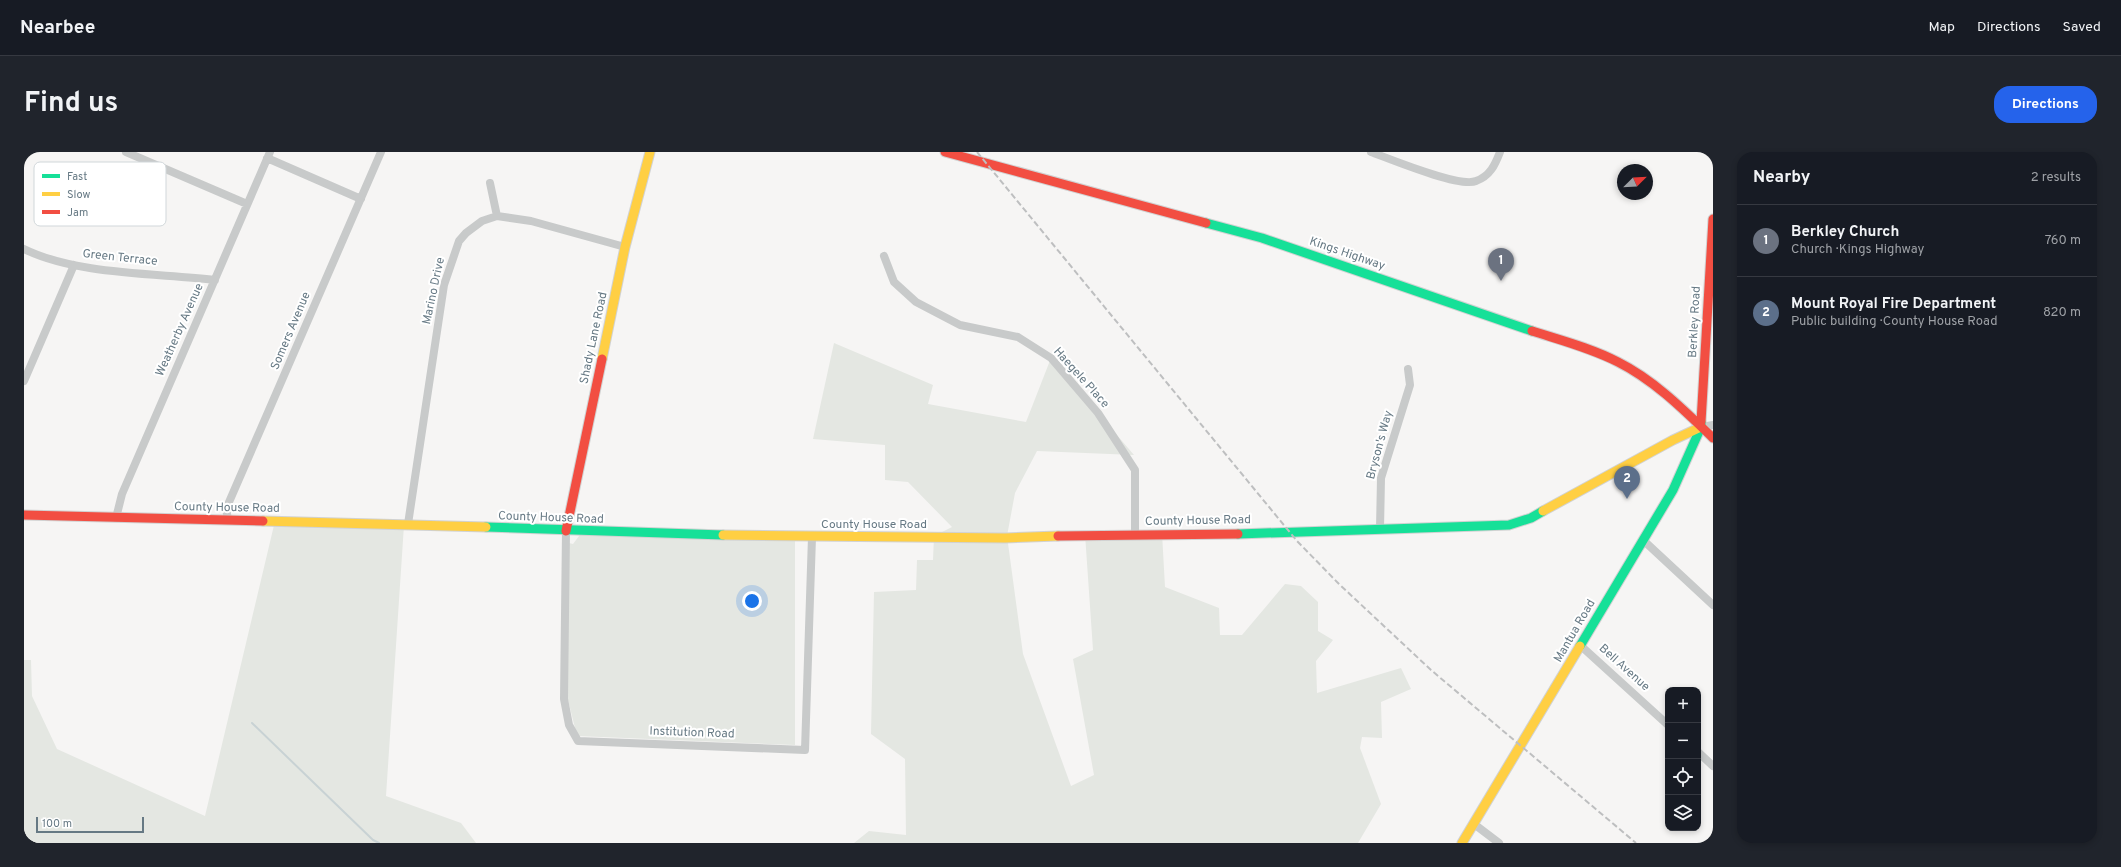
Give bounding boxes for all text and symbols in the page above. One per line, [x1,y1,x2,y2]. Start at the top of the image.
text: Nearbee [20,16,95,40]
text: Map [1929,19,1955,36]
text: Directions [1977,19,2041,36]
text: Saved [2063,19,2101,36]
text: Find us [24,86,118,122]
button: Directions [1994,86,2097,123]
legend [34,162,166,226]
north arrow [1617,164,1653,200]
text: Nearby [1753,167,1810,189]
text: Fast [67,170,87,184]
text: 2 results [2031,170,2081,186]
text: Slow [67,188,90,202]
text: Jam [67,206,88,220]
text: Berkley Church [1791,223,1899,242]
text: 1 [1763,233,1769,249]
text: 760 m [2045,233,2081,249]
street label: Kings Highway [1307,234,1387,274]
text: Church · Kings Highway [1791,242,1924,258]
street label: Green Terrace [82,246,158,270]
pin: 1 [1488,248,1514,281]
street label: Marino Drive [419,256,449,326]
street label: Weatherby Avenue [152,281,208,379]
street label: Berkley Road [1685,286,1705,358]
street label: Somers Avenue [267,290,315,372]
street label: Shady Lane Road [576,291,612,385]
text: Mount Royal Fire Department [1791,295,1996,314]
text: 2 [1762,305,1770,321]
text: 820 m [2043,305,2081,321]
text: Public building · County House Road [1791,314,1997,330]
street label: Haegele Place [1049,344,1113,412]
street label: Bryson's Way [1363,409,1397,481]
pin: 2 [1614,466,1640,499]
street label: County House Road [174,499,280,517]
street label: County House Road [498,508,604,528]
street label: County House Road [1145,512,1251,530]
street label: County House Road [821,517,927,533]
your location [742,591,762,611]
street label: Mantua Road [1550,597,1600,665]
street label: Bell Avenue [1595,641,1653,695]
map controls [1665,687,1701,831]
button: + [1665,687,1701,723]
button: − [1665,723,1701,759]
street label: Institution Road [649,724,735,742]
button: locate [1665,759,1701,795]
button: layers [1665,795,1701,831]
scale bar [36,815,144,834]
text: 100 m [42,817,72,831]

